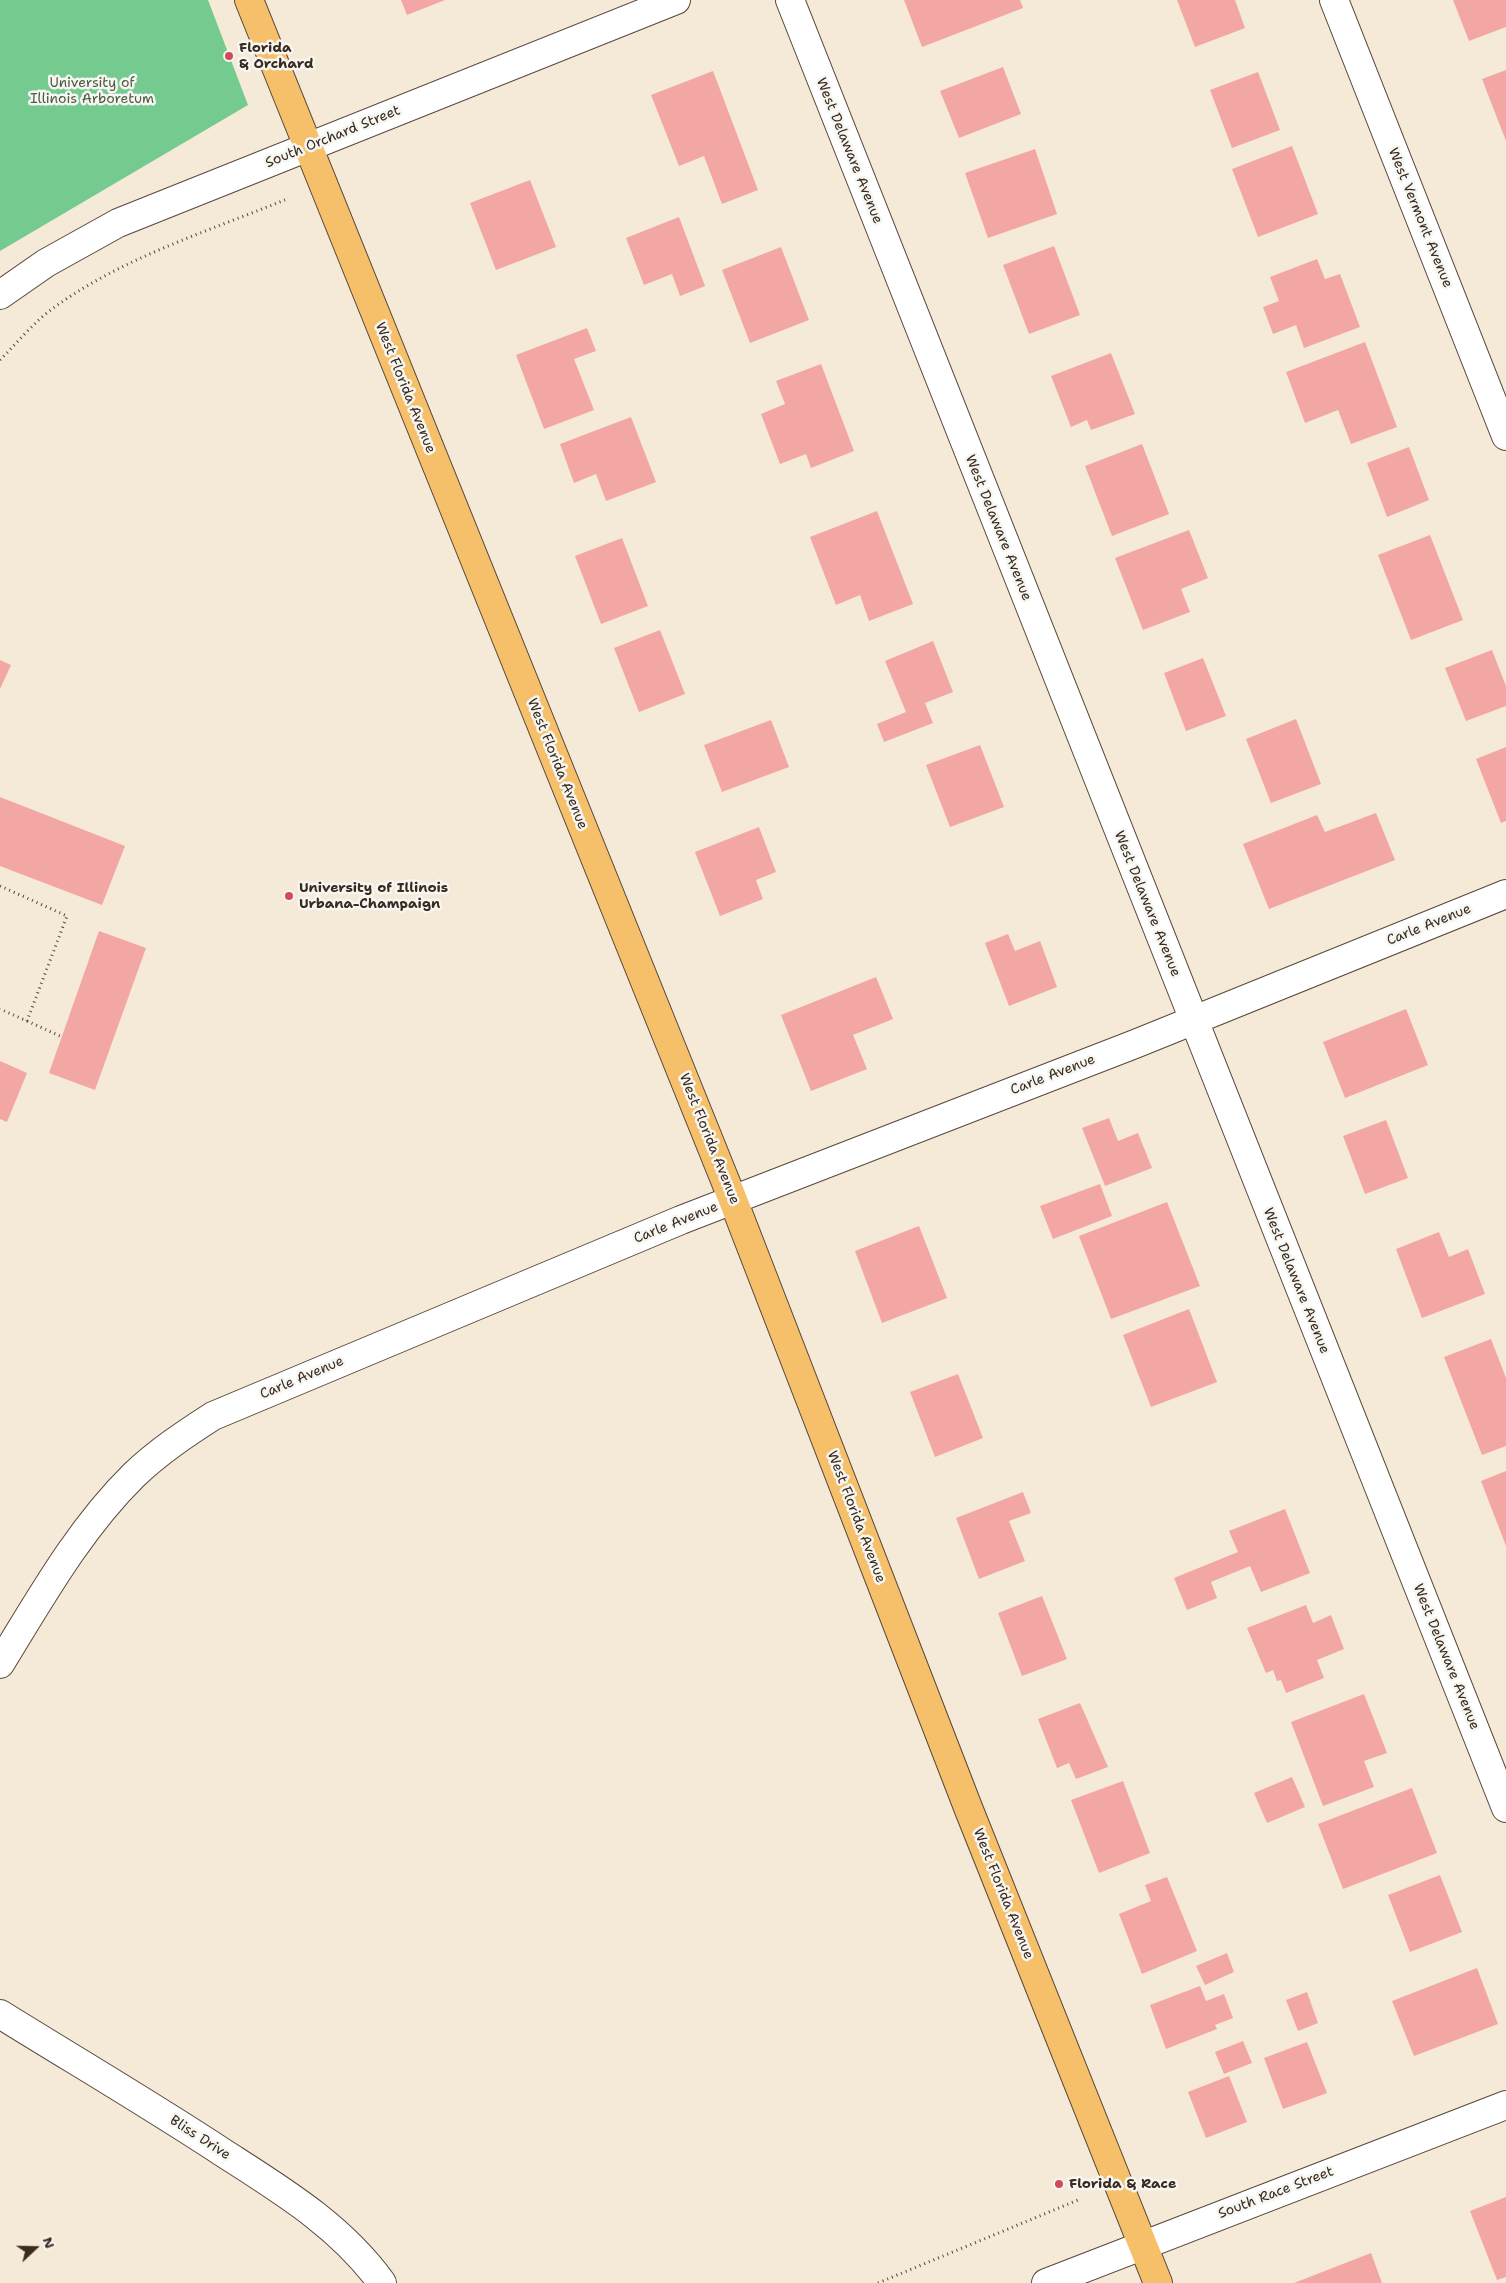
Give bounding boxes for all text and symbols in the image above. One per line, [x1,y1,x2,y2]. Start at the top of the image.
place label: Florida & Orchard [239,40,314,72]
marker: Florida & Orchard [223,50,235,62]
park label: University of Illinois Arboretum [30,75,154,108]
street label: West Delaware Avenue [812,76,886,226]
street label: South Orchard Street [263,102,403,172]
street label: West Vermont Avenue [1384,146,1456,290]
street label: West Florida Avenue [371,320,439,456]
street label: West Delaware Avenue [961,453,1035,603]
street label: West Florida Avenue [523,696,591,832]
street label: West Delaware Avenue [1110,829,1184,979]
place label: University of Illinois Urbana-Champaign [299,880,448,912]
marker: University of Illinois Urbana-Champaign [283,890,295,902]
street label: Carle Avenue [1384,900,1474,950]
street label: Carle Avenue [1008,1051,1098,1099]
street label: West Florida Avenue [675,1071,743,1207]
street label: Carle Avenue [631,1198,721,1248]
street label: West Delaware Avenue [1259,1206,1333,1356]
street label: Carle Avenue [258,1353,346,1403]
street label: West Florida Avenue [823,1449,889,1585]
street label: West Delaware Avenue [1409,1582,1483,1732]
street label: West Florida Avenue [969,1826,1037,1962]
street label: Bliss Drive [166,2112,234,2164]
street label: South Race Street [1216,2163,1336,2223]
place label: Florida & Race [1069,2176,1176,2192]
marker: Florida & Race [1053,2178,1065,2190]
north arrow [10,2223,60,2273]
text: N [39,2234,59,2251]

